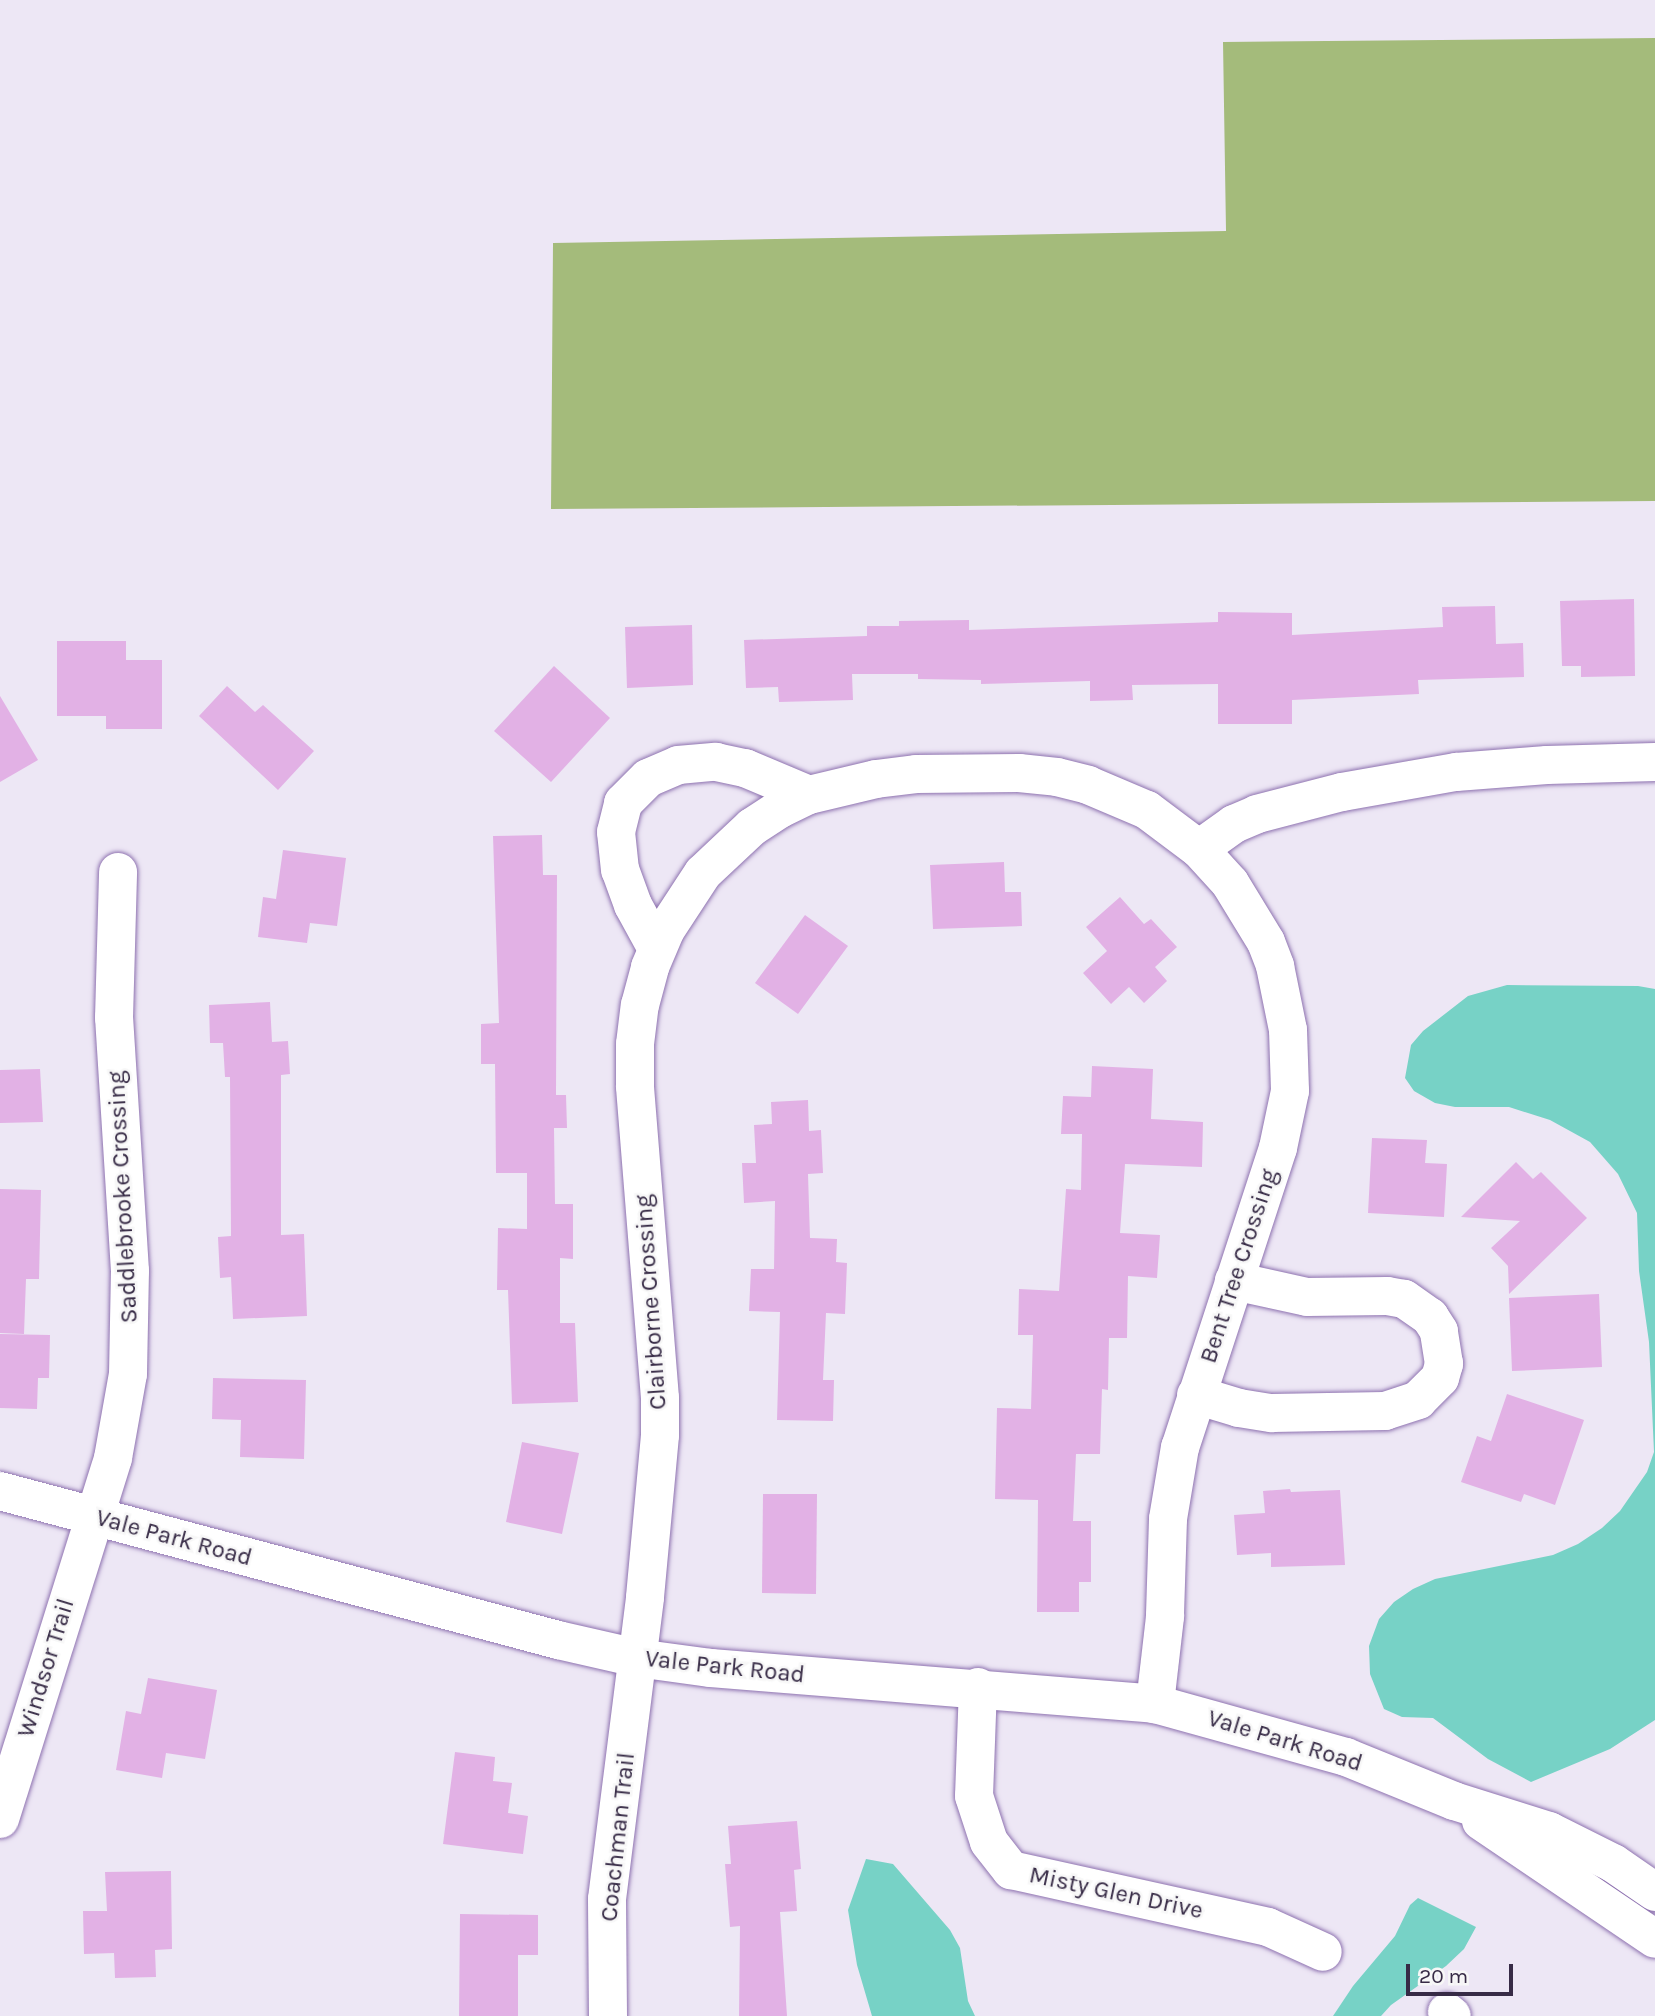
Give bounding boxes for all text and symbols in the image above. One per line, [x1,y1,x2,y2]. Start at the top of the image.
street label: Saddlebrooke Crossing [102,1070,144,1324]
street label: Bent Tree Crossing [1194,1165,1284,1367]
street label: Clairborne Crossing [629,1193,673,1411]
street label: Vale Park Road [93,1503,255,1573]
street label: Windsor Trail [11,1595,81,1741]
street label: Vale Park Road [644,1644,806,1690]
street label: Vale Park Road [1204,1704,1366,1778]
street label: Coachman Trail [595,1751,641,1923]
street label: Misty Glen Drive [1027,1861,1205,1925]
scale bar [1410,1950,1517,1994]
text: 20 m [1419,1964,1468,1988]

